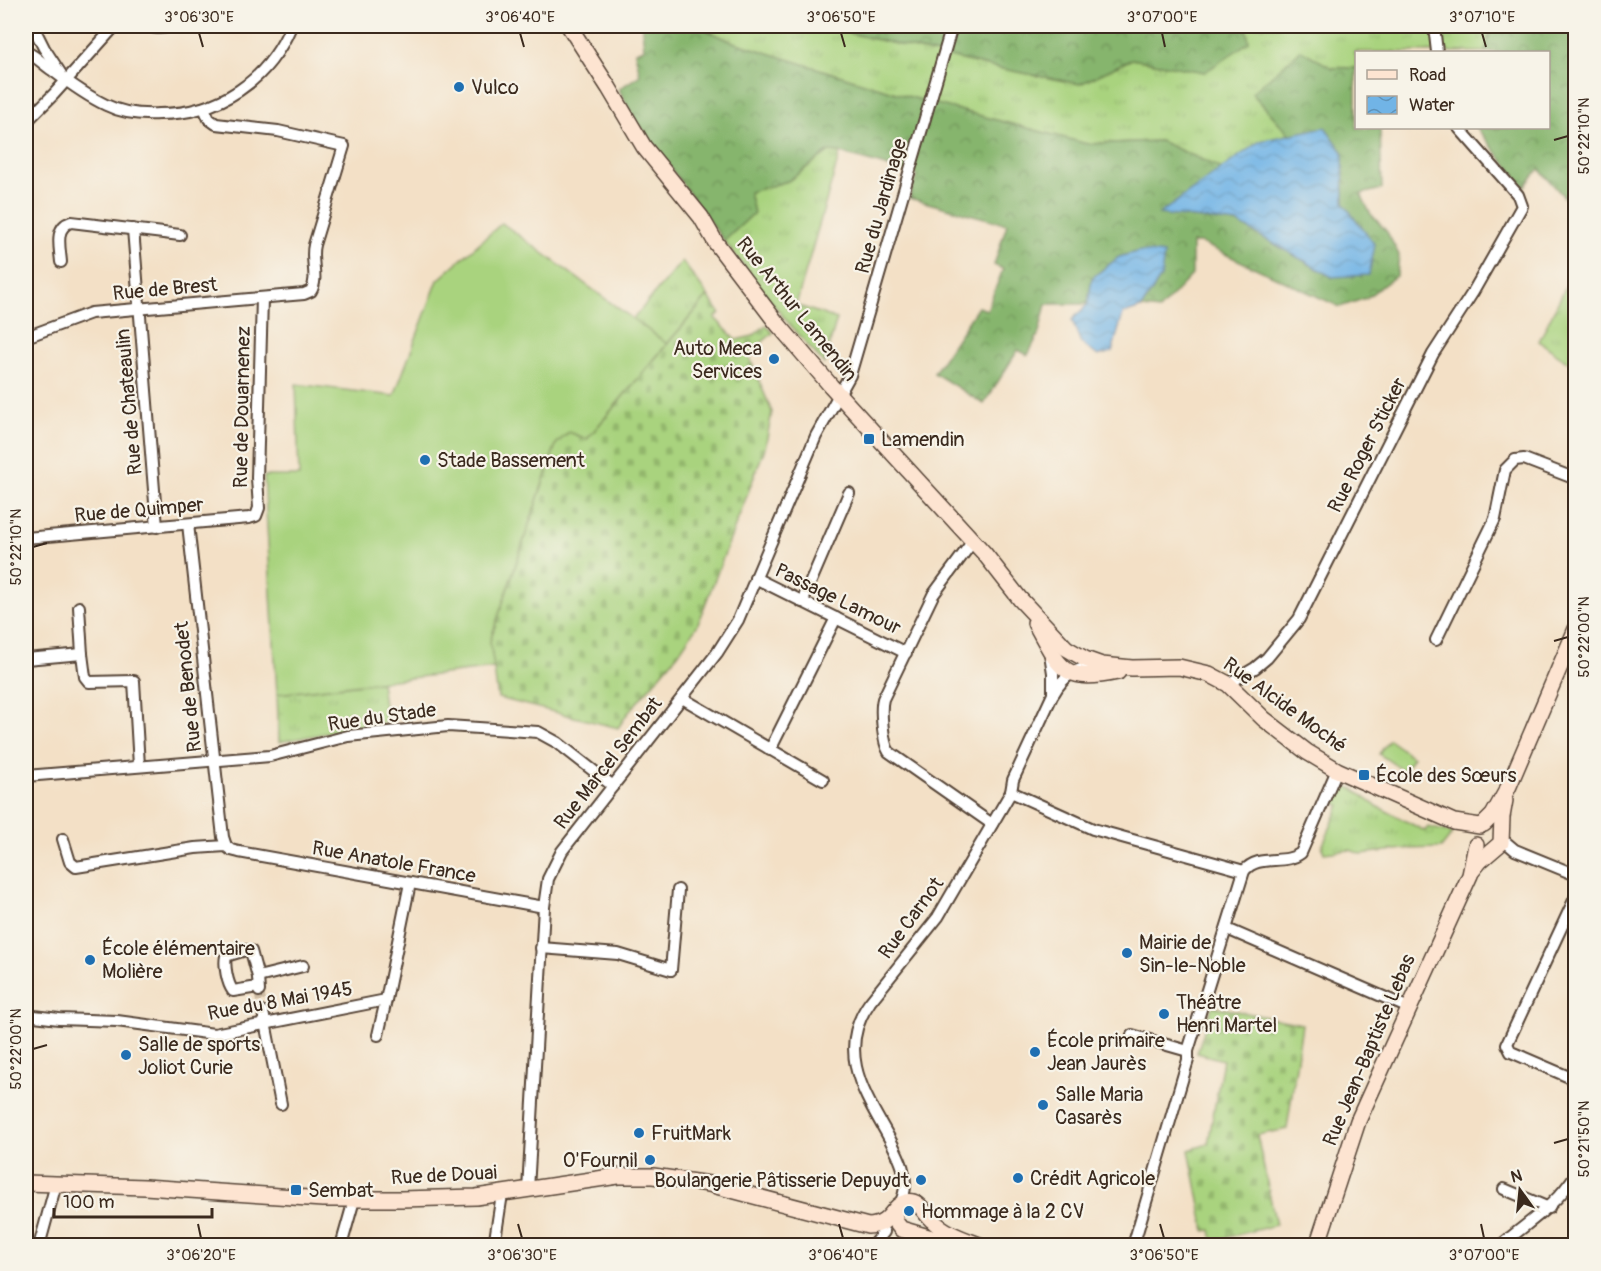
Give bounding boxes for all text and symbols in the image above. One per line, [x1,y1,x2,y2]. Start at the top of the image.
text: 3°06'30"E [164,8,234,27]
text: 3°06'40"E [485,8,555,27]
text: 3°06'50"E [806,8,876,27]
text: 3°07'00"E [1127,8,1197,27]
text: 3°07'10"E [1449,8,1515,27]
legend [1355,51,1550,129]
text: Road [1409,64,1446,87]
place label: Vulco [471,75,519,100]
marker: Vulco [452,80,466,94]
text: Water [1409,94,1455,117]
text: 50°22'10"N [1575,97,1594,175]
street label: Rue du Jardinage [850,135,912,276]
street label: Rue Arthur Lamendin [731,232,863,386]
street label: Rue de Brest [112,272,219,306]
street label: Rue de Douarnenez [228,326,256,488]
street label: Rue de Chateaulin [110,328,148,476]
place label: Auto Meca Services [673,336,762,384]
marker: Auto Meca Services [767,352,781,366]
street label: Rue Roger Sticker [1322,373,1412,517]
place label: Lamendin [881,427,965,452]
marker: Lamendin [862,432,876,446]
place label: Stade Bassement [437,448,586,473]
marker: Stade Bassement [418,453,432,467]
street label: Rue de Quimper [73,492,205,528]
text: 50°22'10"N [7,508,26,586]
street label: Passage Lamour [771,558,905,640]
text: 50°22'00"N [1575,596,1594,678]
street label: Rue de Benodet [169,620,207,754]
street label: Rue Alcide Moché [1218,652,1352,758]
street label: Rue Marcel Sembat [548,691,668,834]
street label: Rue du Stade [326,697,438,737]
place label: École des Sœurs [1376,763,1516,788]
marker: École des Sœurs [1357,768,1371,782]
street label: Rue Anatole France [310,835,478,889]
street label: Rue Carnot [873,871,950,964]
place label: Mairie de Sin-le-Noble [1139,930,1246,978]
place label: École élémentaire Molière [102,936,255,984]
marker: Mairie de Sin-le-Noble [1120,946,1134,960]
street label: Rue Jean-Baptiste Lebas [1317,950,1421,1150]
marker: École élémentaire Molière [83,953,97,967]
street label: Rue du 8 Mai 1945 [206,976,354,1026]
place label: Théâtre Henri Martel [1176,990,1277,1038]
marker: Théâtre Henri Martel [1157,1007,1171,1021]
text: 50°22'00"N [7,1008,26,1090]
place label: École primaire Jean Jaurès [1047,1028,1165,1076]
place label: Salle de sports Joliot Curie [138,1032,260,1080]
marker: École primaire Jean Jaurès [1028,1045,1042,1059]
marker: Salle de sports Joliot Curie [119,1048,133,1062]
place label: Salle Maria Casarès [1055,1082,1143,1130]
marker: Salle Maria Casarès [1036,1098,1050,1112]
text: 50°21'50"N [1575,1101,1594,1177]
place label: FruitMark [651,1121,732,1146]
marker: FruitMark [632,1126,646,1140]
place label: O'Fournil [563,1148,638,1173]
marker: O'Fournil [643,1153,657,1167]
street label: Rue de Douai [390,1160,498,1190]
north arrow [1490,1160,1550,1220]
text: N [1509,1165,1524,1188]
place label: Crédit Agricole [1030,1166,1155,1191]
place label: Boulangerie Pâtisserie Depuydt [654,1168,910,1193]
marker: Crédit Agricole [1011,1171,1025,1185]
marker: Boulangerie Pâtisserie Depuydt [914,1173,928,1187]
place label: Sembat [308,1178,375,1203]
scale bar [54,1181,212,1219]
marker: Sembat [289,1183,303,1197]
text: 100 m [63,1191,115,1214]
place label: Hommage à la 2 CV [921,1199,1085,1224]
marker: Hommage à la 2 CV [902,1204,916,1218]
text: 3°06'20"E [166,1246,236,1265]
text: 3°06'30"E [487,1246,557,1265]
text: 3°06'40"E [808,1246,878,1265]
text: 3°06'50"E [1129,1246,1199,1265]
text: 3°07'00"E [1449,1246,1519,1265]

